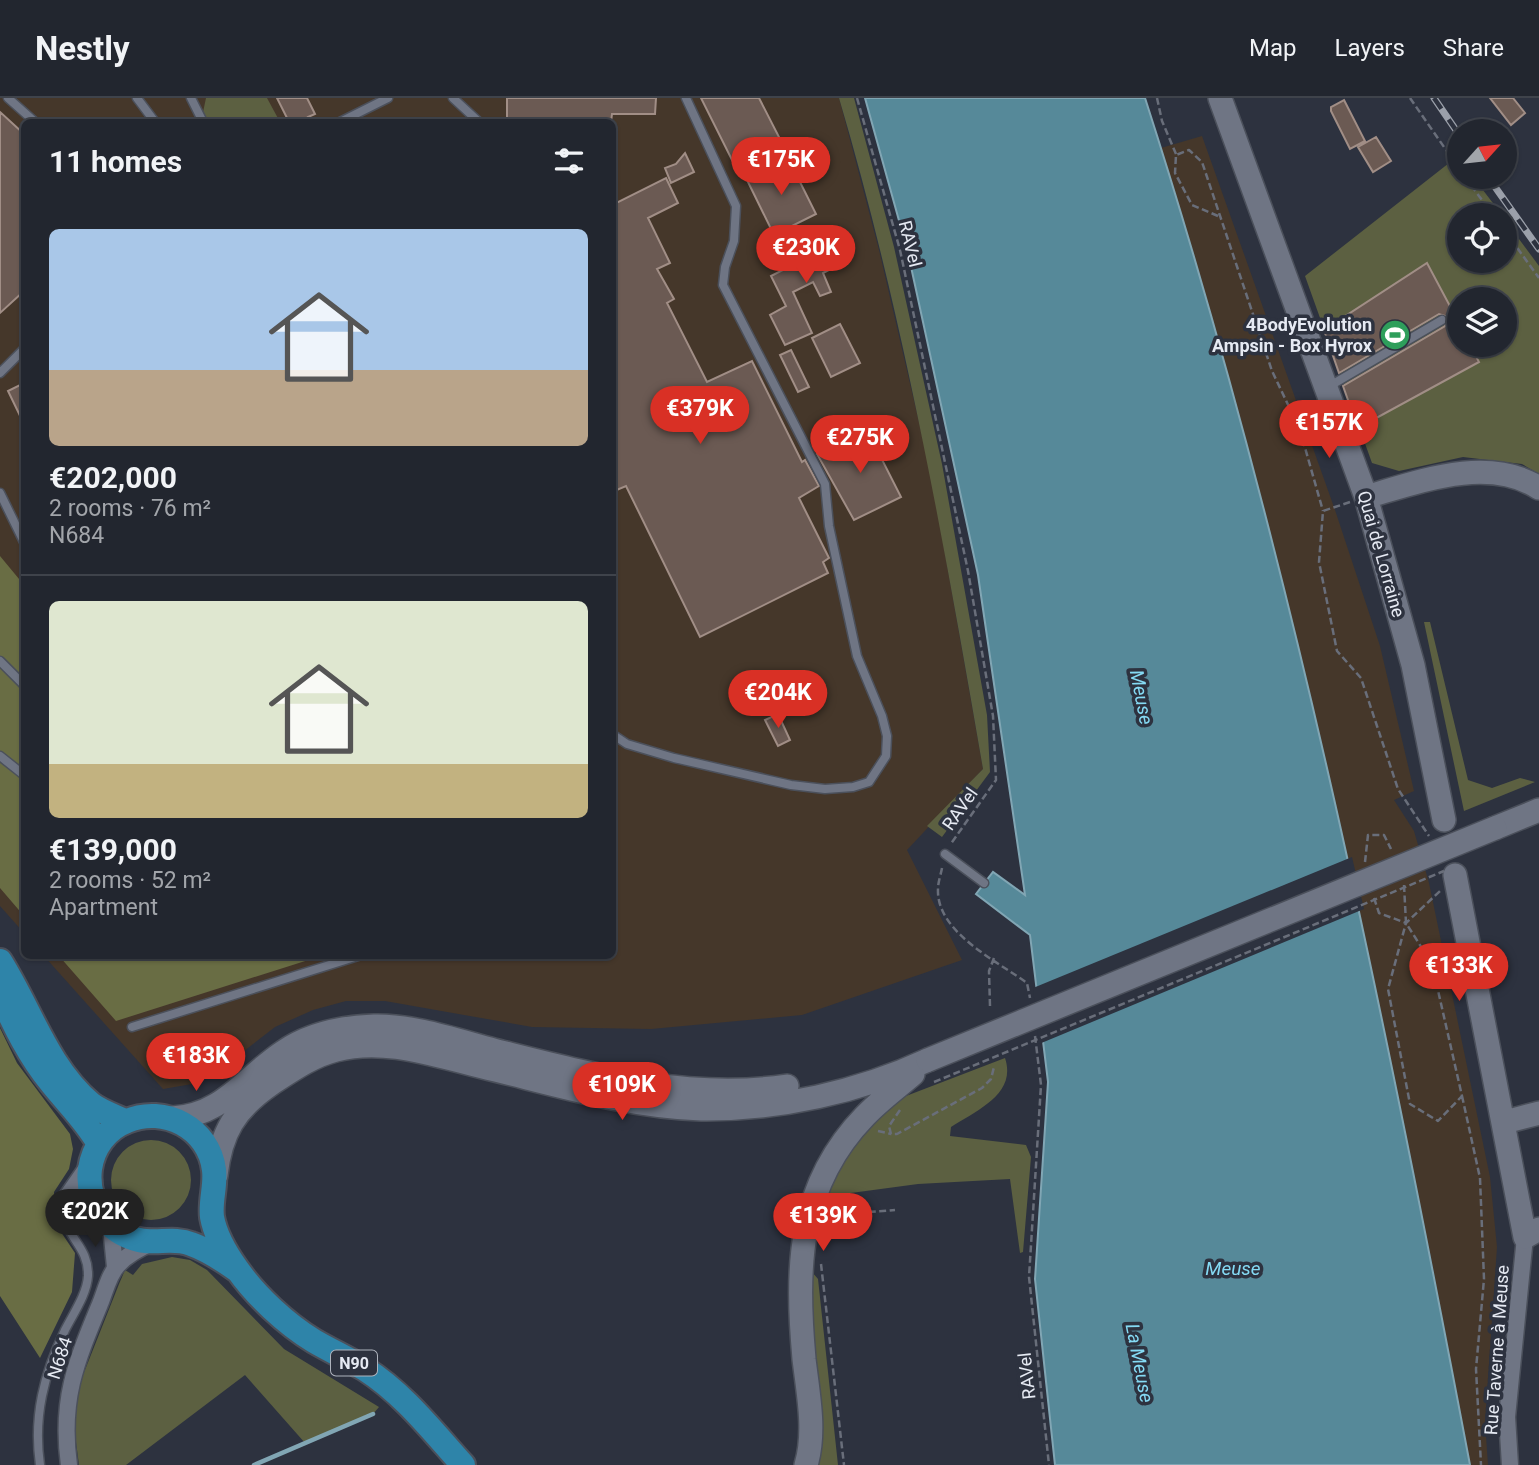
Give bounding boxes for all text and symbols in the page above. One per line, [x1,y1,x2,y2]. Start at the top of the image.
text: Nestly [35,29,130,68]
text: Map [1249,34,1297,62]
text: Layers [1335,34,1405,62]
text: Share [1443,34,1504,62]
north arrow [1447,119,1517,189]
map controls [1447,119,1517,357]
pin: €175K [732,138,830,197]
icon: filters [550,142,588,180]
text: 11 homes [49,144,182,179]
text: €175K [747,146,815,173]
button: locate [1447,203,1517,273]
street label: RAVel [895,218,926,269]
pin: €230K [757,226,855,285]
text: €230K [772,234,840,261]
icon: home [256,274,382,400]
button: layers [1447,287,1517,357]
place label: 4BodyEvolution Ampsin - Box Hyrox [1212,314,1373,356]
sports icon: 4BodyEvolution Ampsin - Box Hyrox [1378,318,1412,352]
pin: €379K [651,386,749,446]
text: €379K [666,395,734,422]
pin: €157K [1280,400,1378,460]
text: €157K [1295,409,1363,436]
pin: €275K [811,416,909,475]
text: €275K [826,424,894,451]
text: €202,000 [49,460,177,495]
street label: Quai de Lorraine [1353,488,1410,620]
text: 2 rooms · 76 m² [49,495,211,522]
text: N684 [49,522,104,549]
icon: home [256,646,382,772]
water label: Meuse [1125,668,1158,727]
pin: €204K [729,670,827,730]
text: €204K [744,679,812,706]
street label: RAVel [937,783,982,834]
text: €139,000 [49,832,177,867]
text: 2 rooms · 52 m² [49,867,211,894]
text: Apartment [49,894,158,921]
pin: €133K [1410,944,1508,1003]
text: €133K [1425,952,1493,979]
pin: €183K [147,1034,245,1093]
text: €183K [162,1042,230,1069]
pin: €109K [573,1062,671,1122]
text: €109K [588,1071,656,1098]
pin: €202K [46,1190,144,1249]
pin: €139K [774,1194,872,1253]
text: €202K [61,1198,129,1225]
text: €139K [789,1202,857,1229]
water label: Meuse [1205,1257,1261,1280]
street label: Rue Taverne à Meuse [1480,1264,1513,1436]
water label: La Meuse [1121,1322,1158,1405]
street label: N684 [43,1334,76,1382]
road number: N90 [331,1350,377,1376]
street label: RAVel [1014,1352,1039,1401]

